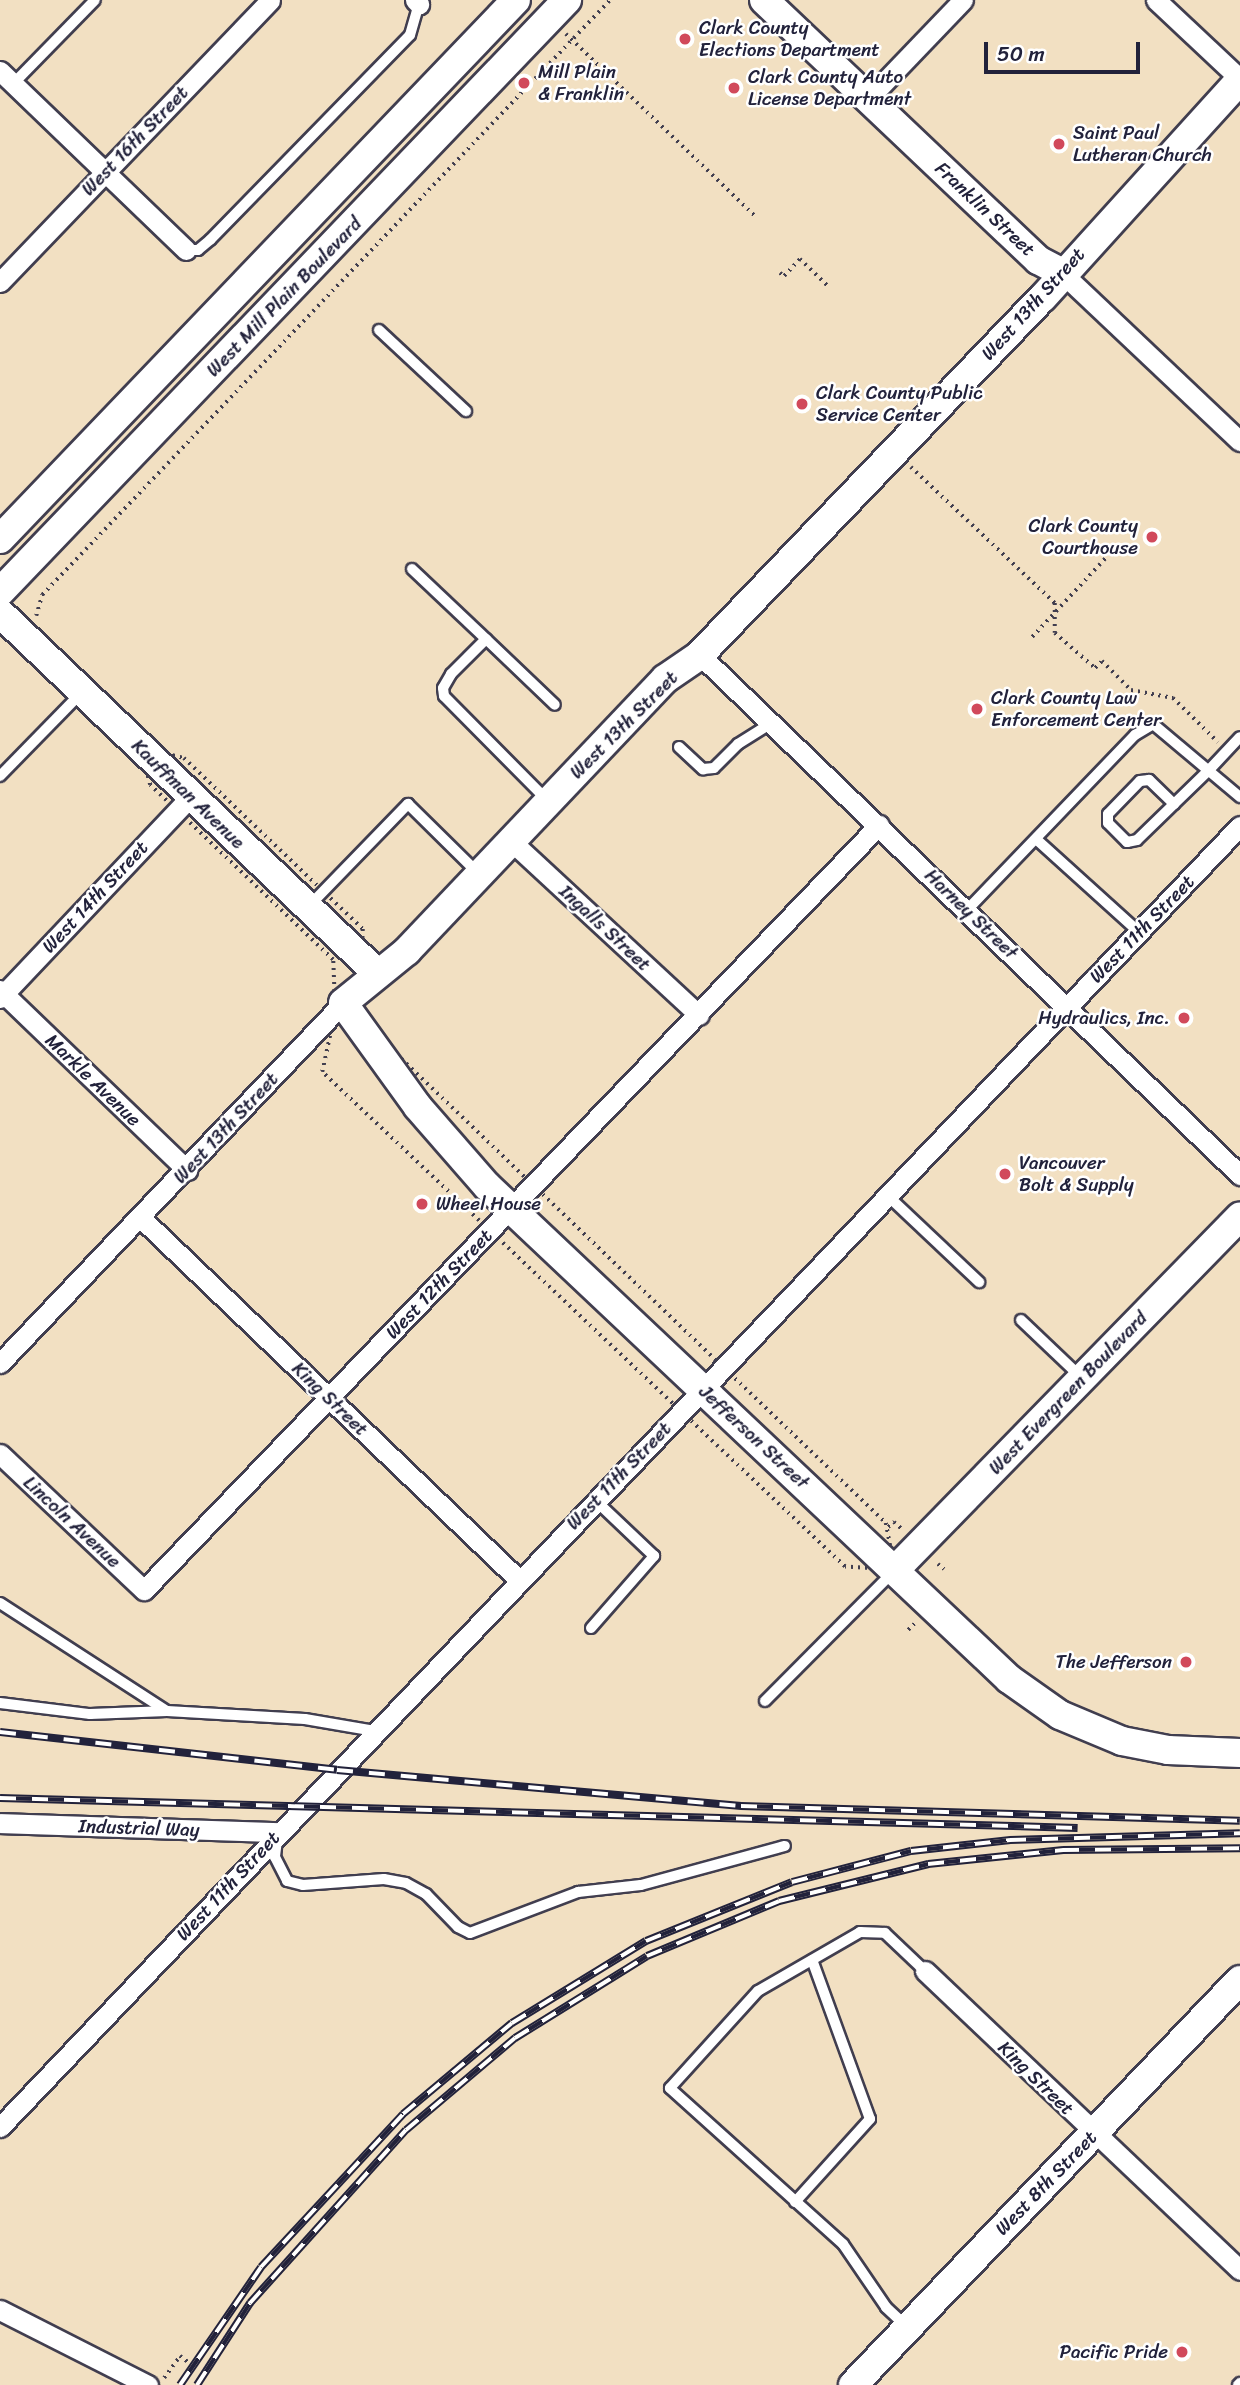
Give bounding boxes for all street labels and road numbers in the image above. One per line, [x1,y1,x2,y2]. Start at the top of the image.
street label: West 16th Street [77,81,193,201]
street label: Franklin Street [930,157,1040,261]
street label: West Mill Plain Boulevard [202,213,366,381]
street label: West 13th Street [977,243,1089,365]
street label: West 13th Street [565,666,683,784]
street label: Kauffman Avenue [127,734,249,854]
street label: West 14th Street [37,836,153,958]
street label: Harney Street [920,864,1022,964]
street label: West 11th Street [1085,870,1199,988]
street label: Ingalls Street [555,880,655,976]
street label: Markle Avenue [41,1029,145,1131]
street label: West 13th Street [169,1068,283,1188]
street label: West 12th Street [381,1224,497,1344]
street label: West Evergreen Boulevard [984,1307,1152,1479]
street label: King Street [287,1357,373,1441]
street label: Jefferson Street [694,1380,814,1494]
street label: West 11th Street [562,1417,676,1535]
street label: Lincoln Avenue [19,1471,125,1573]
street label: Industrial Way [78,1814,200,1842]
street label: West 11th Street [172,1827,284,1945]
street label: King Street [993,2036,1079,2120]
street label: West 8th Street [990,2126,1102,2240]

